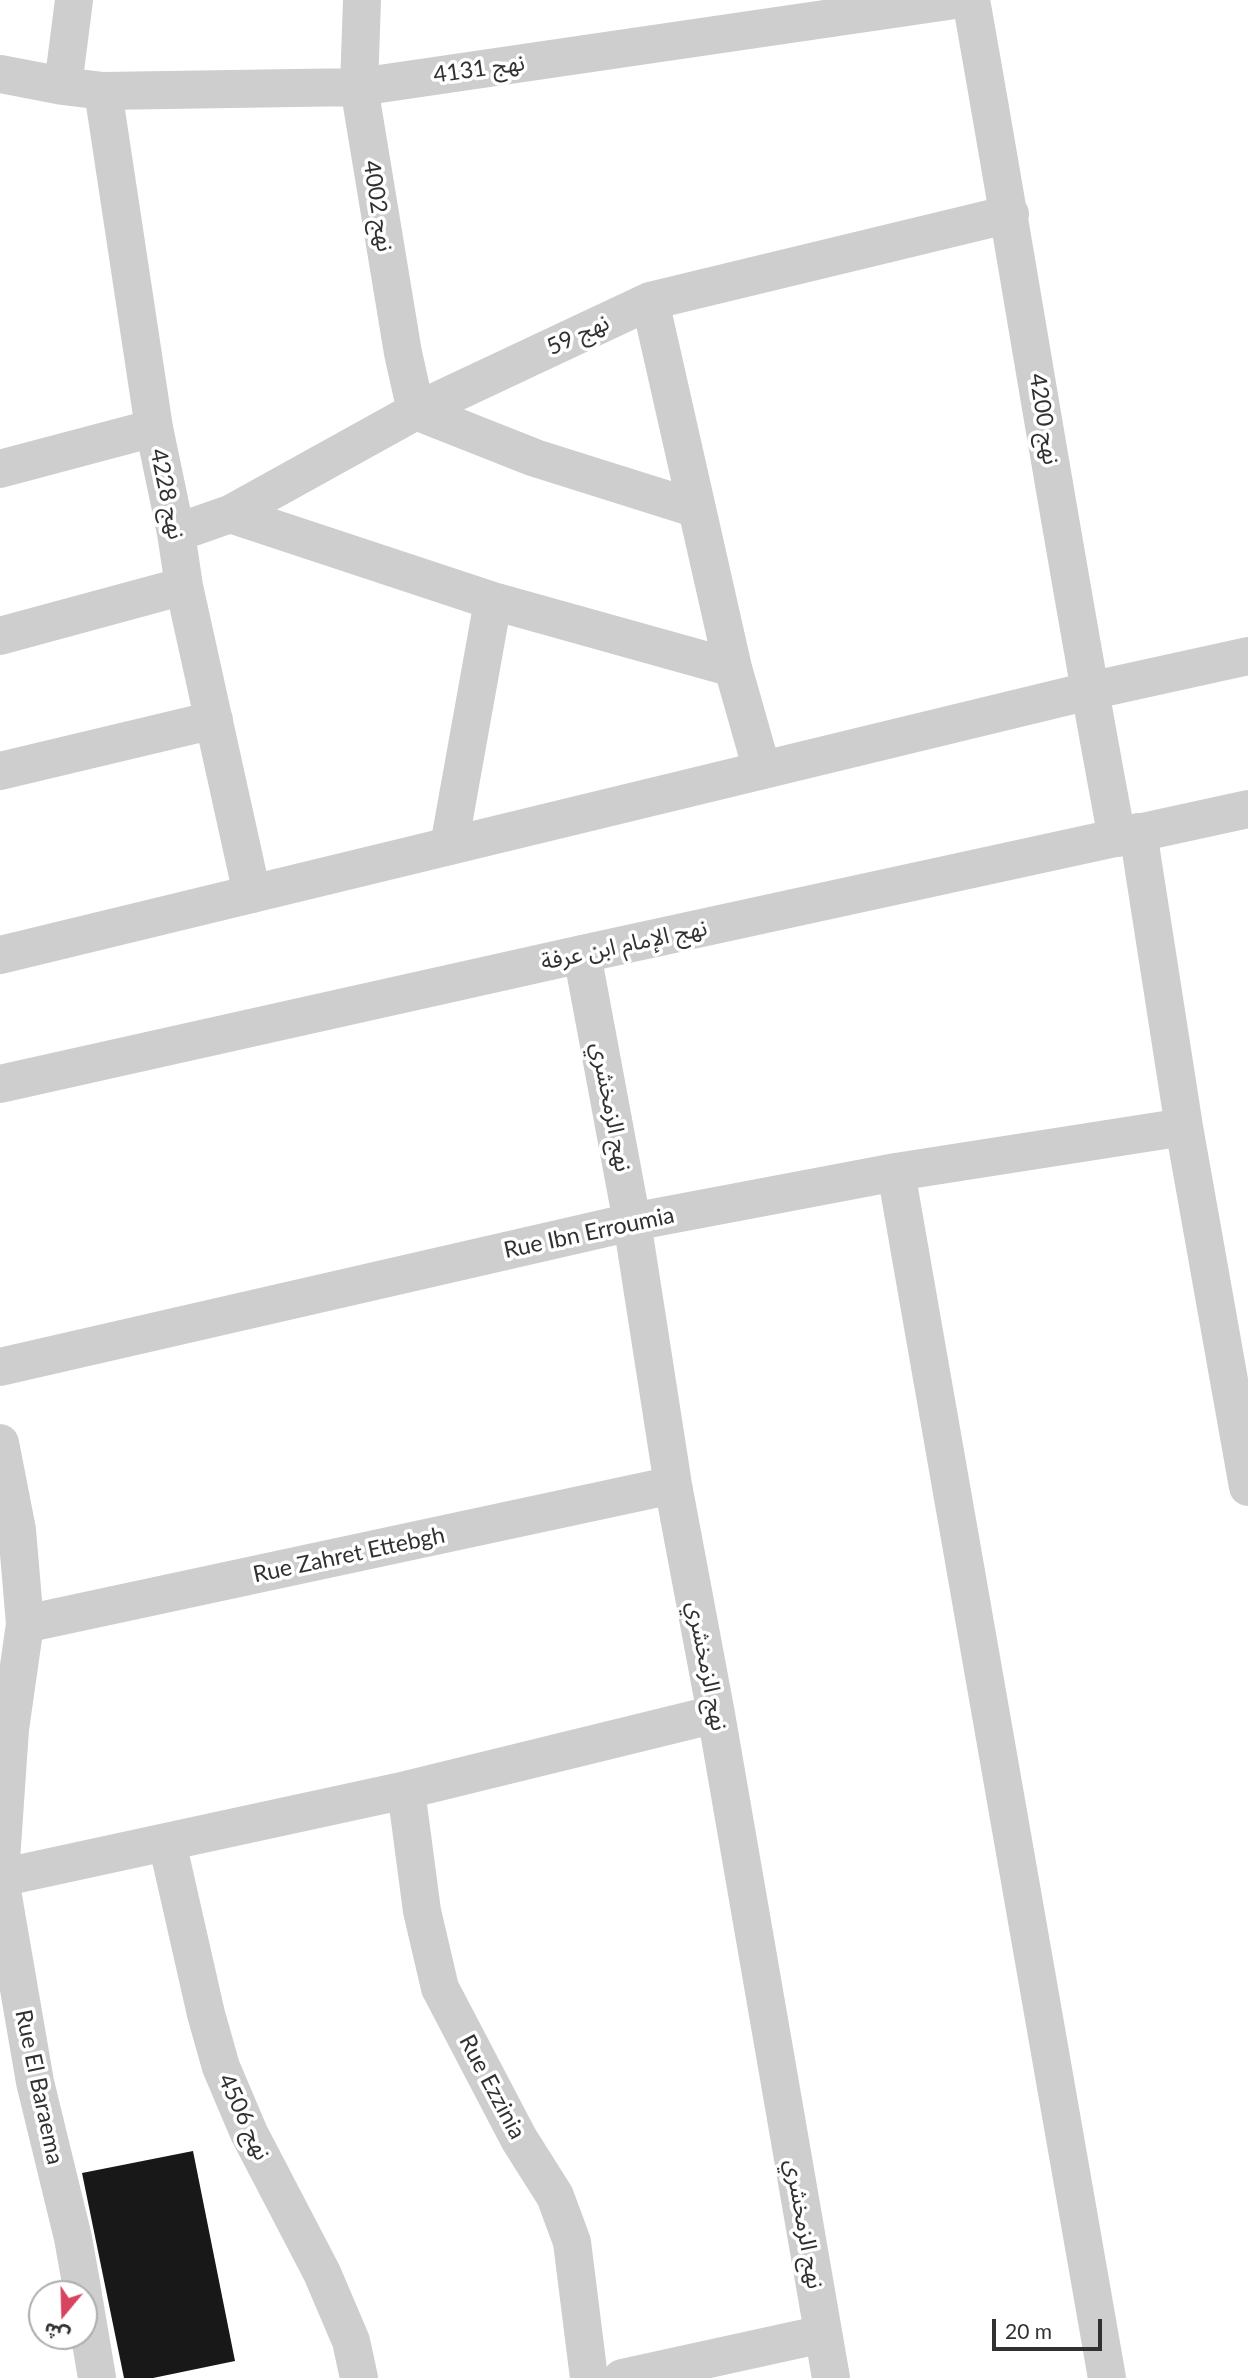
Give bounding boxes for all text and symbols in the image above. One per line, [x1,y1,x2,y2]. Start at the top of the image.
street label: نهج 4131 [432,49,526,89]
street label: نهج 4002 [357,158,399,254]
street label: نهج 59 [543,309,613,361]
street label: نهج 4200 [1023,371,1065,467]
street label: نهج 4228 [144,446,190,542]
street label: نهج الإمام ابن عرفة [538,914,710,976]
street label: نهج الزمخشري [585,1040,637,1174]
street label: Rue Ibn Erroumia [501,1201,677,1265]
street label: Rue Zahret Ettebgh [251,1521,447,1589]
street label: نهج الزمخشري [681,1599,733,1733]
street label: Rue El Baraema [9,2007,69,2167]
street label: Rue Ezzinia [453,2030,531,2144]
street label: نهج 4506 [212,2069,276,2165]
street label: نهج الزمخشري [779,2157,829,2291]
north arrow [28,2280,98,2350]
scale bar [996,2304,1106,2348]
text: ش [41,2318,73,2349]
text: 20 m [1005,2318,1052,2343]

